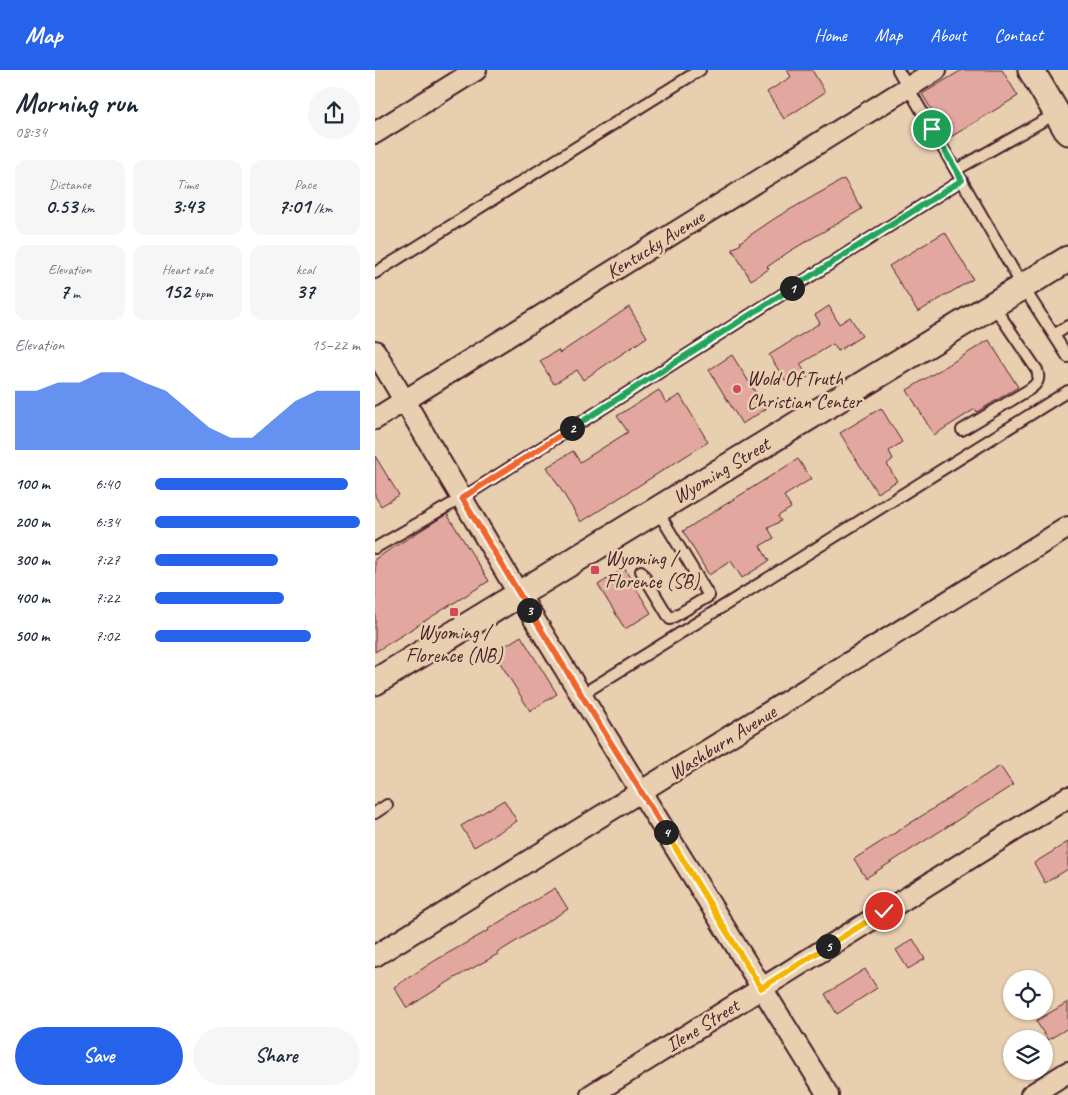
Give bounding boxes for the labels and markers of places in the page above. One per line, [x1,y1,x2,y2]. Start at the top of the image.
pin [911,108,953,150]
pin: 1 [779,276,805,300]
place label: Wold Of Truth Christian Center [747,366,863,414]
marker: Wold Of Truth Christian Center [731,383,743,395]
pin: 2 [559,416,585,440]
place label: Wyoming / Florence (SB) [605,546,701,594]
marker: Wyoming / Florence (SB) [589,564,601,576]
pin: 3 [517,598,541,622]
marker: Wyoming / Florence (NB) [448,606,460,618]
place label: Wyoming / Florence (NB) [406,620,504,668]
pin: 4 [653,820,679,844]
pin [863,890,905,932]
pin: 5 [815,934,841,958]

